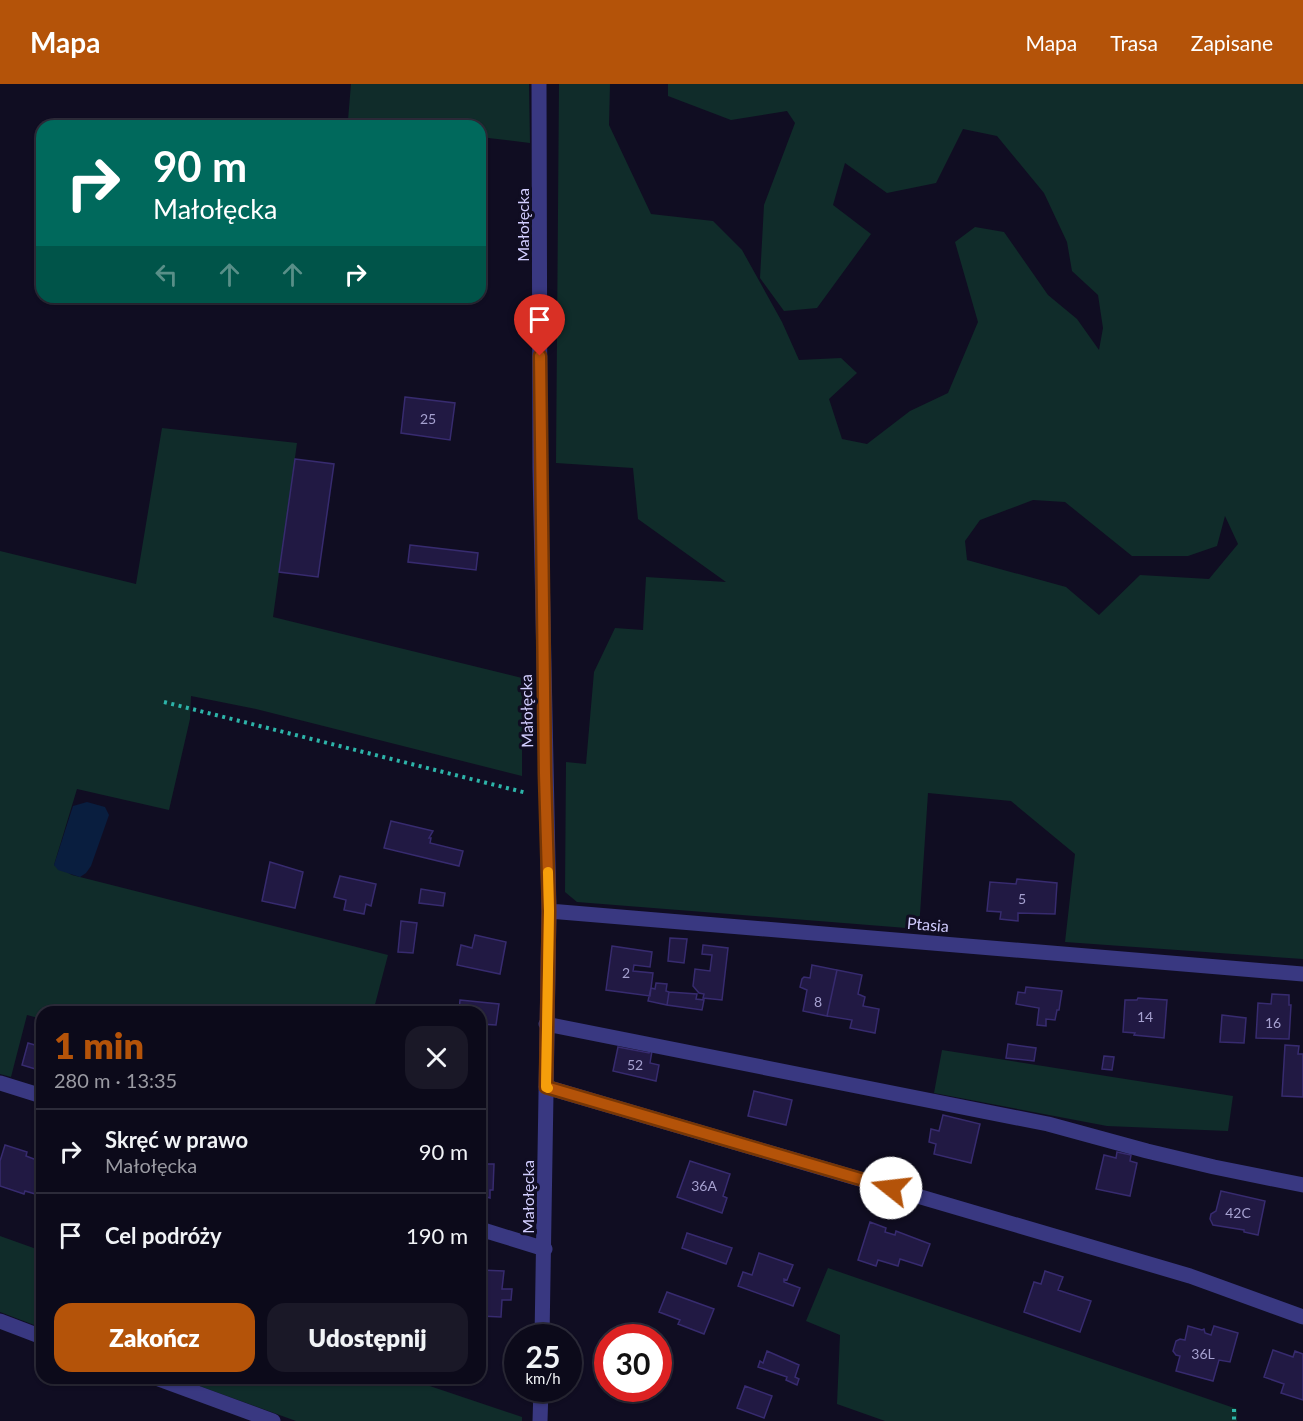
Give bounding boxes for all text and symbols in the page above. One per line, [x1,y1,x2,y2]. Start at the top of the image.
text: Mapa [30,25,100,59]
text: Mapa [1025,30,1077,55]
text: Trasa [1110,30,1158,55]
text: Zapisane [1191,30,1273,55]
text: 90 m [153,141,247,191]
icon: right [54,144,132,222]
street label: Małołęcka [513,188,532,262]
text: Małołęcka [153,192,277,225]
icon: left [150,258,183,291]
icon: ahead [213,258,246,291]
icon: ahead [276,258,309,291]
icon: right [339,258,372,291]
pin [514,294,565,356]
icon: arrive [523,303,556,336]
house number: 25 [420,410,436,427]
street label: Małołęcka [516,674,536,748]
house number: 5 [1018,890,1026,907]
street label: Ptasia [906,913,950,935]
house number: 2 [622,964,630,981]
house number: 8 [814,993,822,1010]
house number: 14 [1137,1008,1153,1025]
house number: 16 [1265,1014,1281,1031]
text: 1 min [54,1023,144,1067]
button: close [405,1026,468,1089]
house number: 52 [627,1056,643,1073]
text: 280 m · 13:35 [54,1068,177,1092]
text: Skręć w prawo [105,1126,248,1153]
icon: right [54,1135,87,1168]
text: 90 m [419,1138,468,1165]
text: Małołęcka [105,1153,197,1177]
position arrow [859,1156,923,1220]
street label: Małołęcka [518,1160,537,1234]
house number: 36A [691,1177,717,1194]
house number: 42C [1225,1204,1251,1221]
icon: arrive [54,1219,87,1252]
text: Cel podróży [105,1222,222,1249]
text: 190 m [406,1222,468,1249]
button: Zakończ [54,1303,255,1372]
button: Udostępnij [267,1303,468,1372]
speed limit sign: 30 [594,1324,672,1402]
text: 25 [526,1338,560,1374]
house number: 36L [1191,1345,1215,1362]
text: km/h [525,1369,561,1387]

